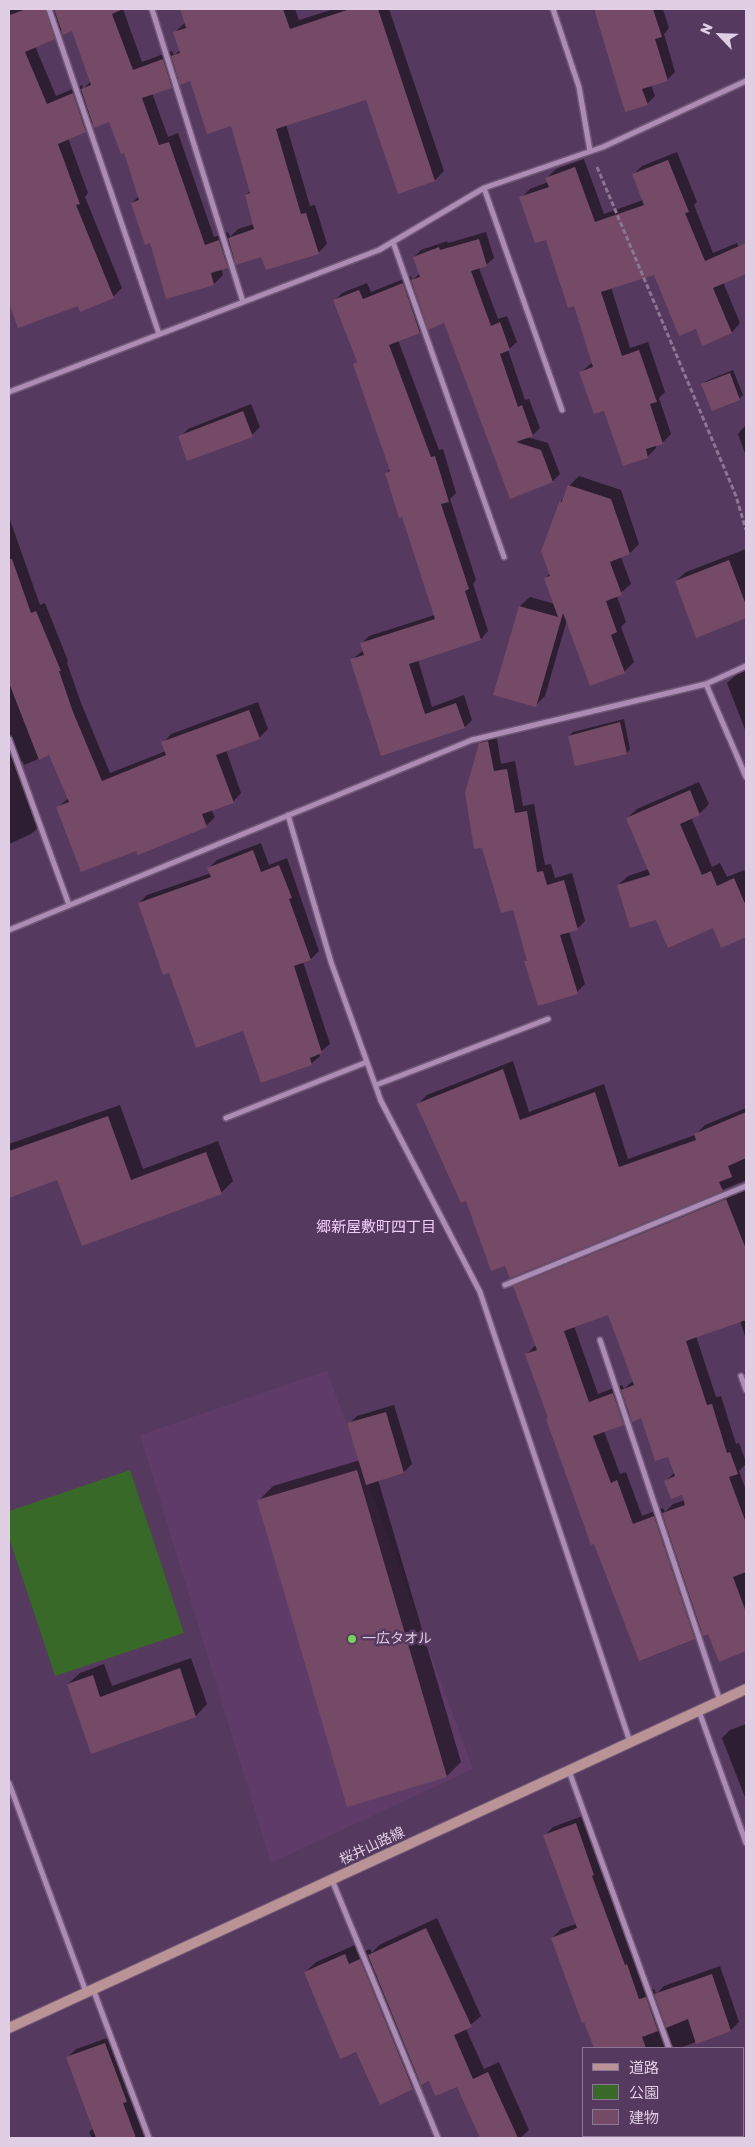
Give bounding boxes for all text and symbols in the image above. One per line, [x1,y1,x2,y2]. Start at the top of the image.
north arrow [695,10,745,60]
text: N [696,20,716,37]
district label: 郷新屋敷町四丁目 [316,1218,436,1236]
place label: 一広タオル [362,1631,432,1647]
marker: 一広タオル [346,1633,358,1645]
street label: 桜井山路線 [337,1824,407,1868]
legend [582,2047,745,2137]
text: 道路 [629,2058,659,2076]
text: 公園 [629,2083,659,2101]
text: 建物 [629,2108,659,2126]

